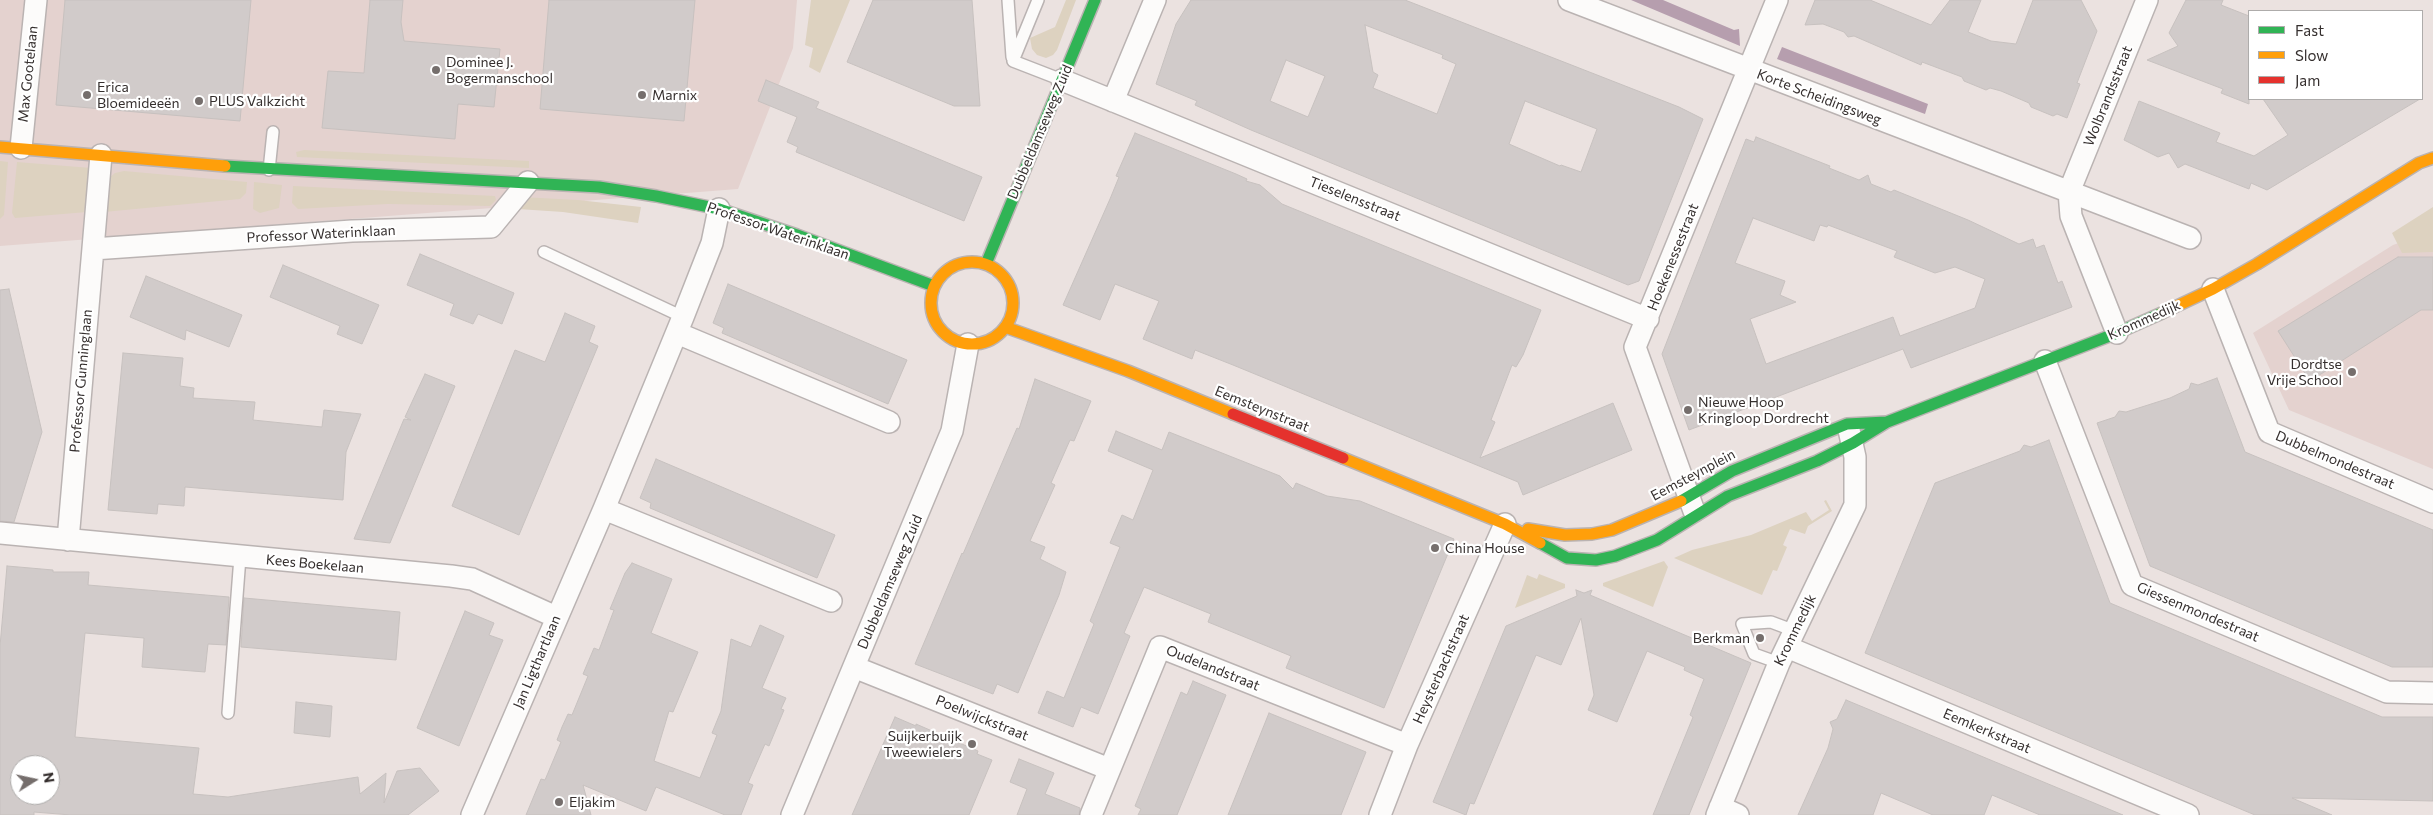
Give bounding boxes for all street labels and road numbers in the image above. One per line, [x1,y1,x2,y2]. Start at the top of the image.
street label: Max Gootelaan [15,25,41,123]
street label: Wolbrandsstraat [2080,43,2136,149]
street label: Dubbeldamseweg Zuid [1004,62,1076,202]
street label: Korte Scheidingsweg [1754,65,1884,129]
street label: Tieselensstraat [1307,173,1403,225]
street label: Professor Waterinklaan [705,199,851,263]
street label: Hoekenessestraat [1644,201,1702,313]
street label: Professor Waterinklaan [246,222,396,246]
street label: Krommedijk [2105,297,2183,343]
street label: Professor Gunninglaan [66,309,96,453]
street label: Eemsteynstraat [1212,382,1312,436]
street label: Dubbelmondestraat [2273,427,2397,493]
street label: Eemsteynplein [1648,446,1738,504]
street label: Dubbeldamseweg Zuid [854,512,926,652]
street label: Kees Boekelaan [265,551,365,577]
street label: Giessenmondestraat [2134,579,2262,645]
street label: Krommedijk [1770,591,1820,669]
street label: Heysterbachstraat [1409,612,1473,726]
street label: Jan Ligthartlaan [510,613,564,711]
street label: Oudelandstraat [1164,642,1262,694]
street label: Poelwijckstraat [933,692,1031,744]
street label: Eemkerkstraat [1941,705,2033,757]

